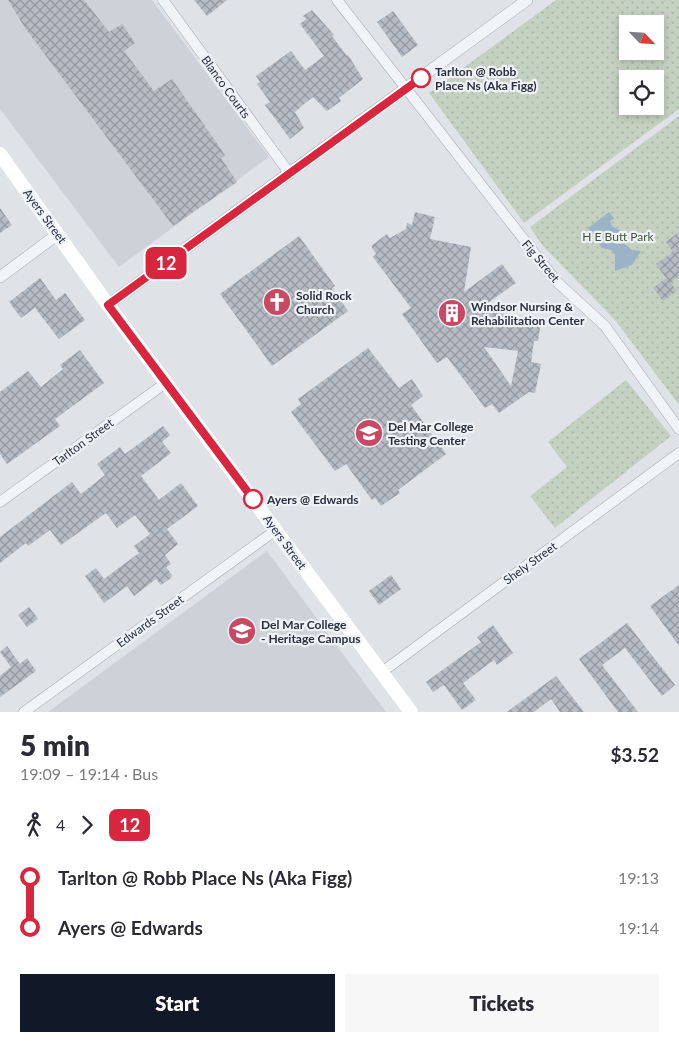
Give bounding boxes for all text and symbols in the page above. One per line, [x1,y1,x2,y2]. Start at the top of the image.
north arrow [619,15,664,60]
map controls [619,15,664,115]
street label: Blanco Courts [198,53,254,121]
place label: Tarlton @ Robb Place Ns (Aka Figg) [435,64,537,93]
marker: Tarlton @ Robb Place Ns (Aka Figg) [411,68,431,88]
button: locate [619,70,664,115]
street label: Ayers Street [20,186,70,247]
park label: H E Butt Park [582,229,655,244]
street label: Fig Street [519,237,563,286]
line badge: 12 [144,247,188,279]
text: 12 [156,252,176,274]
church icon: Solid Rock Church [262,287,292,317]
place label: Solid Rock Church [296,288,352,317]
building icon: Windsor Nursing & Rehabilitation Center [437,298,467,328]
place label: Windsor Nursing & Rehabilitation Center [471,299,585,328]
street label: Tarlton Street [50,415,117,469]
school or university icon: Del Mar College Testing Center [354,418,384,448]
place label: Del Mar College Testing Center [388,419,474,448]
marker: Ayers @ Edwards [243,489,263,509]
place label: Ayers @ Edwards [266,492,359,507]
street label: Ayers Street [260,512,310,573]
street label: Shely Street [500,538,560,588]
street label: Edwards Street [113,591,187,650]
school or university icon: Del Mar College - Heritage Campus [227,616,257,646]
place label: Del Mar College - Heritage Campus [261,617,360,646]
text: 5 min [20,728,90,762]
text: $3.52 [610,743,659,766]
text: 19:09 – 19:14 · Bus [20,764,158,783]
icon: walk [20,811,48,839]
icon: forward [73,811,101,839]
text: 12 [119,814,140,836]
text: 4 [56,815,65,834]
text: Tarlton @ Robb Place Ns (Aka Figg) [58,866,352,889]
text: 19:13 [618,868,659,887]
text: Ayers @ Edwards [58,916,203,939]
text: 19:14 [618,918,659,937]
button: Start [20,974,335,1032]
button: Tickets [345,974,659,1032]

